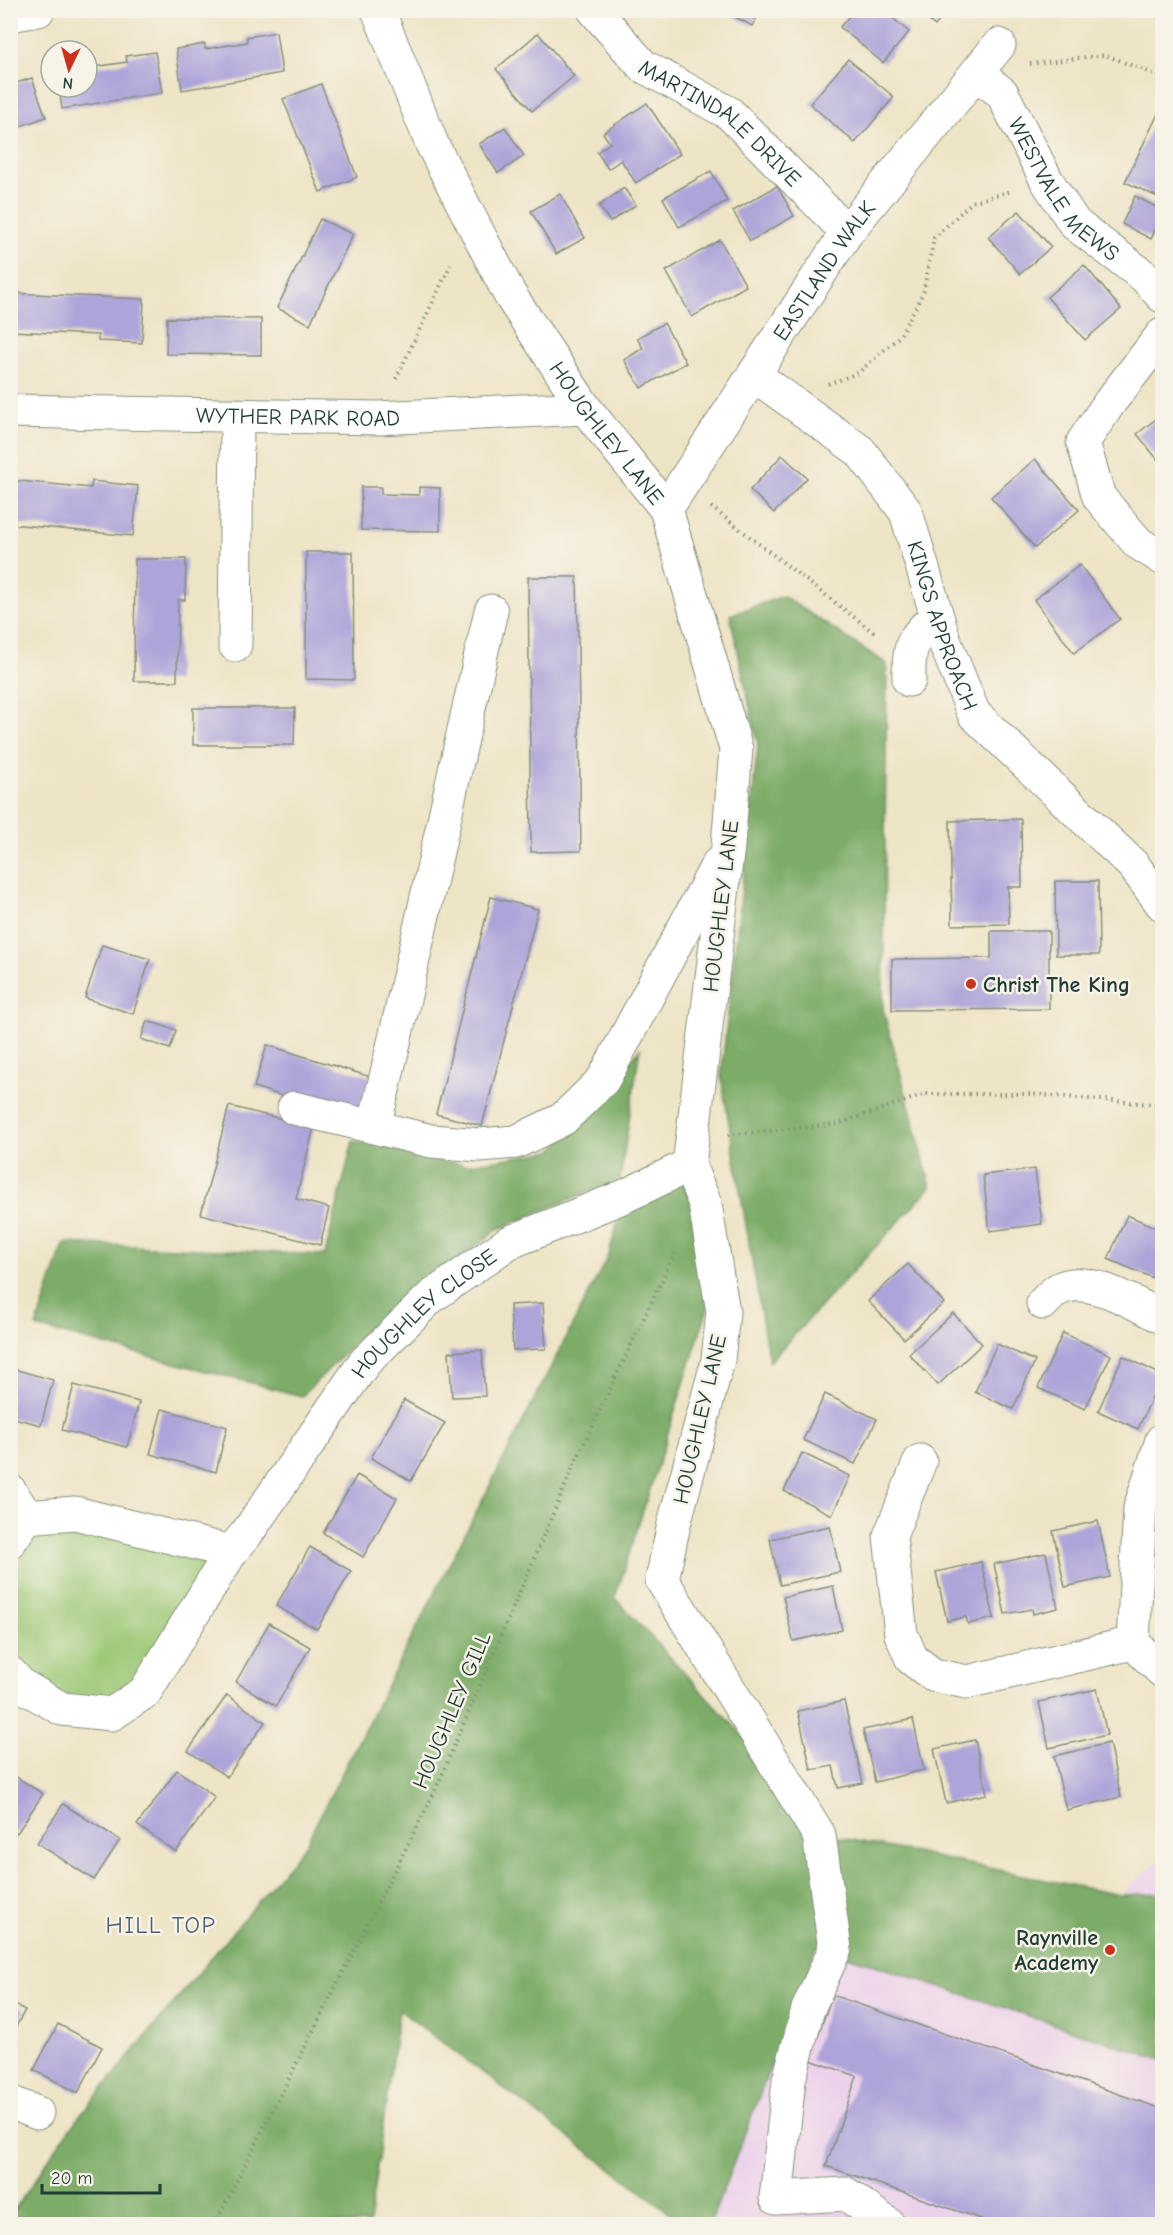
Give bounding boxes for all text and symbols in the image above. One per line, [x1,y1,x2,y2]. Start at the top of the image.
north arrow [39,39,99,99]
street label: MARTINDALE DRIVE [634,54,806,192]
text: N [62,74,74,92]
street label: WESTVALE MEWS [1003,113,1124,267]
street label: EASTLAND WALK [768,196,881,346]
street label: HOUGHLEY LANE [544,357,669,510]
street label: WYTHER PARK ROAD [196,403,401,432]
street label: KINGS APPROACH [901,538,983,714]
street label: HOUGHLEY LANE [698,819,744,994]
place label: Christ The King [983,972,1130,998]
marker: Christ The King [964,977,978,991]
street label: HOUGHLEY CLOSE [346,1243,502,1383]
street label: HOUGHLEY LANE [668,1332,732,1506]
street label: HOUGHLEY GILL [407,1628,497,1793]
district label: HILL TOP [106,1911,216,1939]
place label: Raynville Academy [1014,1925,1099,1976]
marker: Raynville Academy [1103,1943,1117,1957]
scale bar [42,2157,160,2195]
text: 20 m [51,2168,92,2189]

